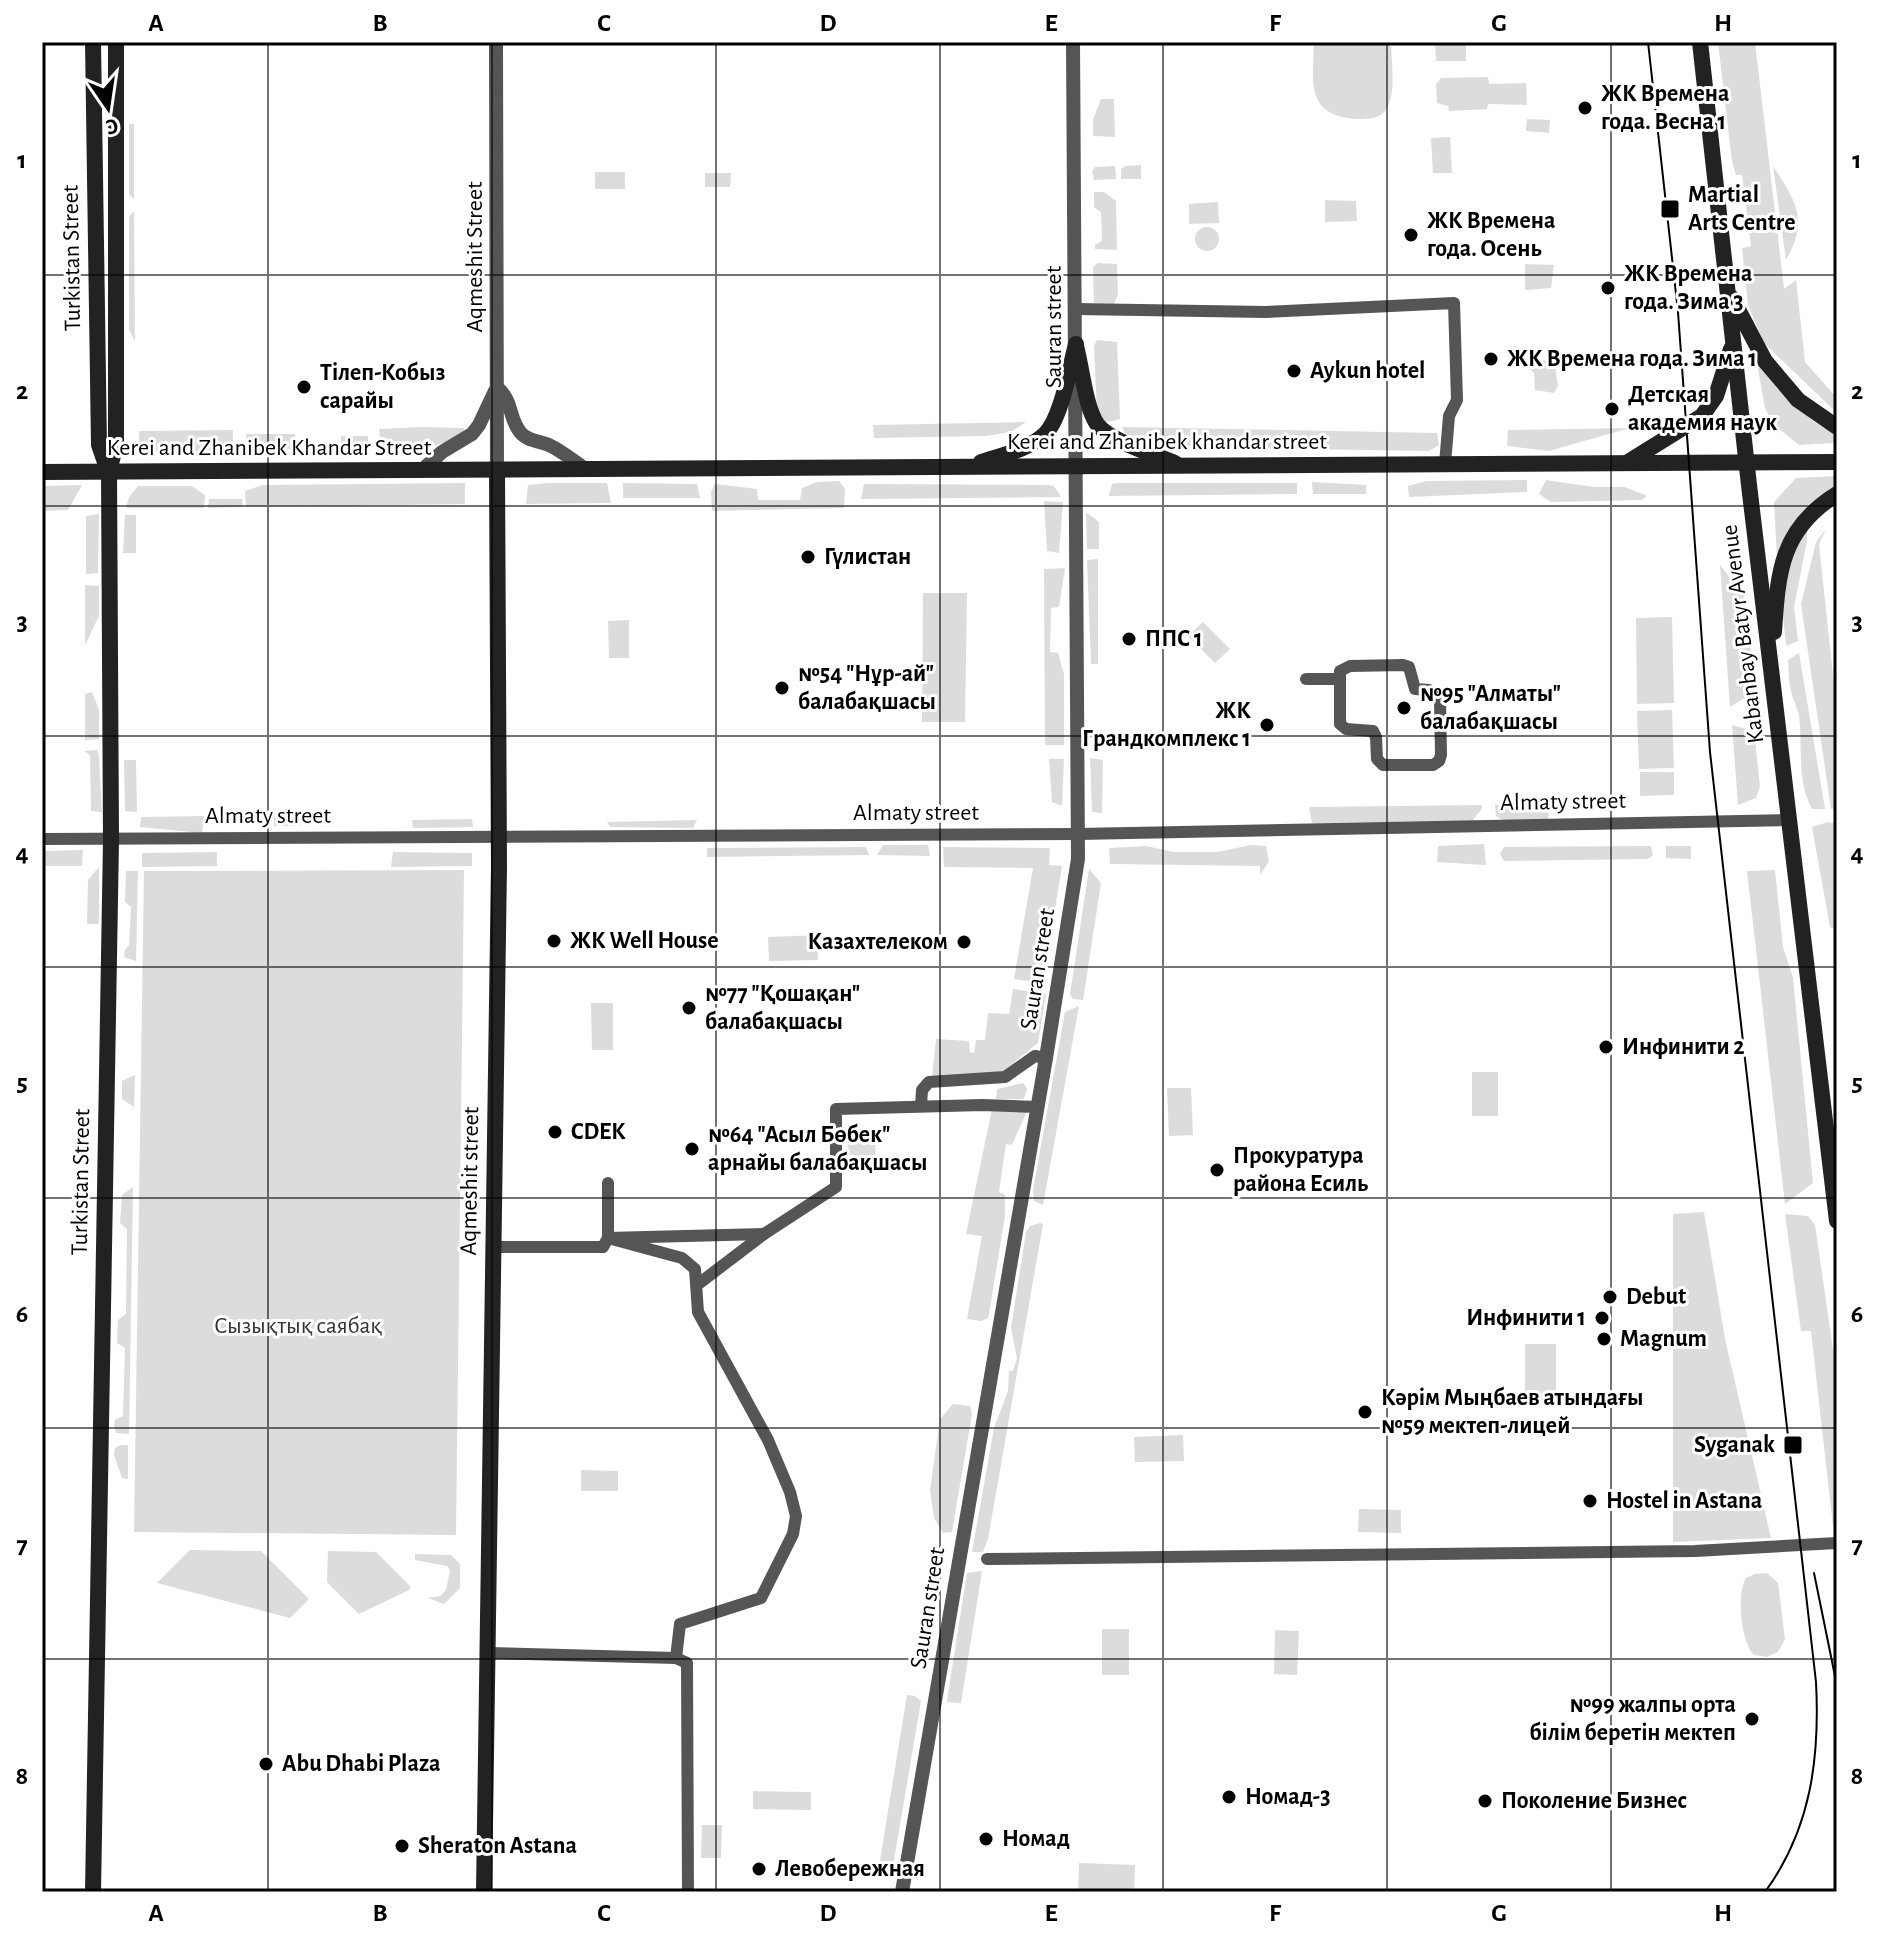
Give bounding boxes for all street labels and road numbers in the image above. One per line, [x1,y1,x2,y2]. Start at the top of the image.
street label: Aqmeshit Street [463,181,487,333]
street label: Turkistan Street [59,184,85,332]
street label: Sauran street [1042,265,1066,388]
street label: Kerei and Zhanibek khandar street [1007,430,1327,454]
street label: Kerei and Zhanibek Khandar Street [107,436,432,460]
street label: Kabanbay Batyr Avenue [1718,523,1768,745]
street label: Almaty street [1500,789,1627,815]
street label: Almaty street [853,801,979,825]
street label: Almaty street [205,804,331,828]
street label: Sauran street [1017,906,1060,1031]
street label: Aqmeshit street [457,1106,483,1256]
street label: Turkistan Street [68,1108,94,1256]
street label: Sauran street [907,1545,950,1670]

